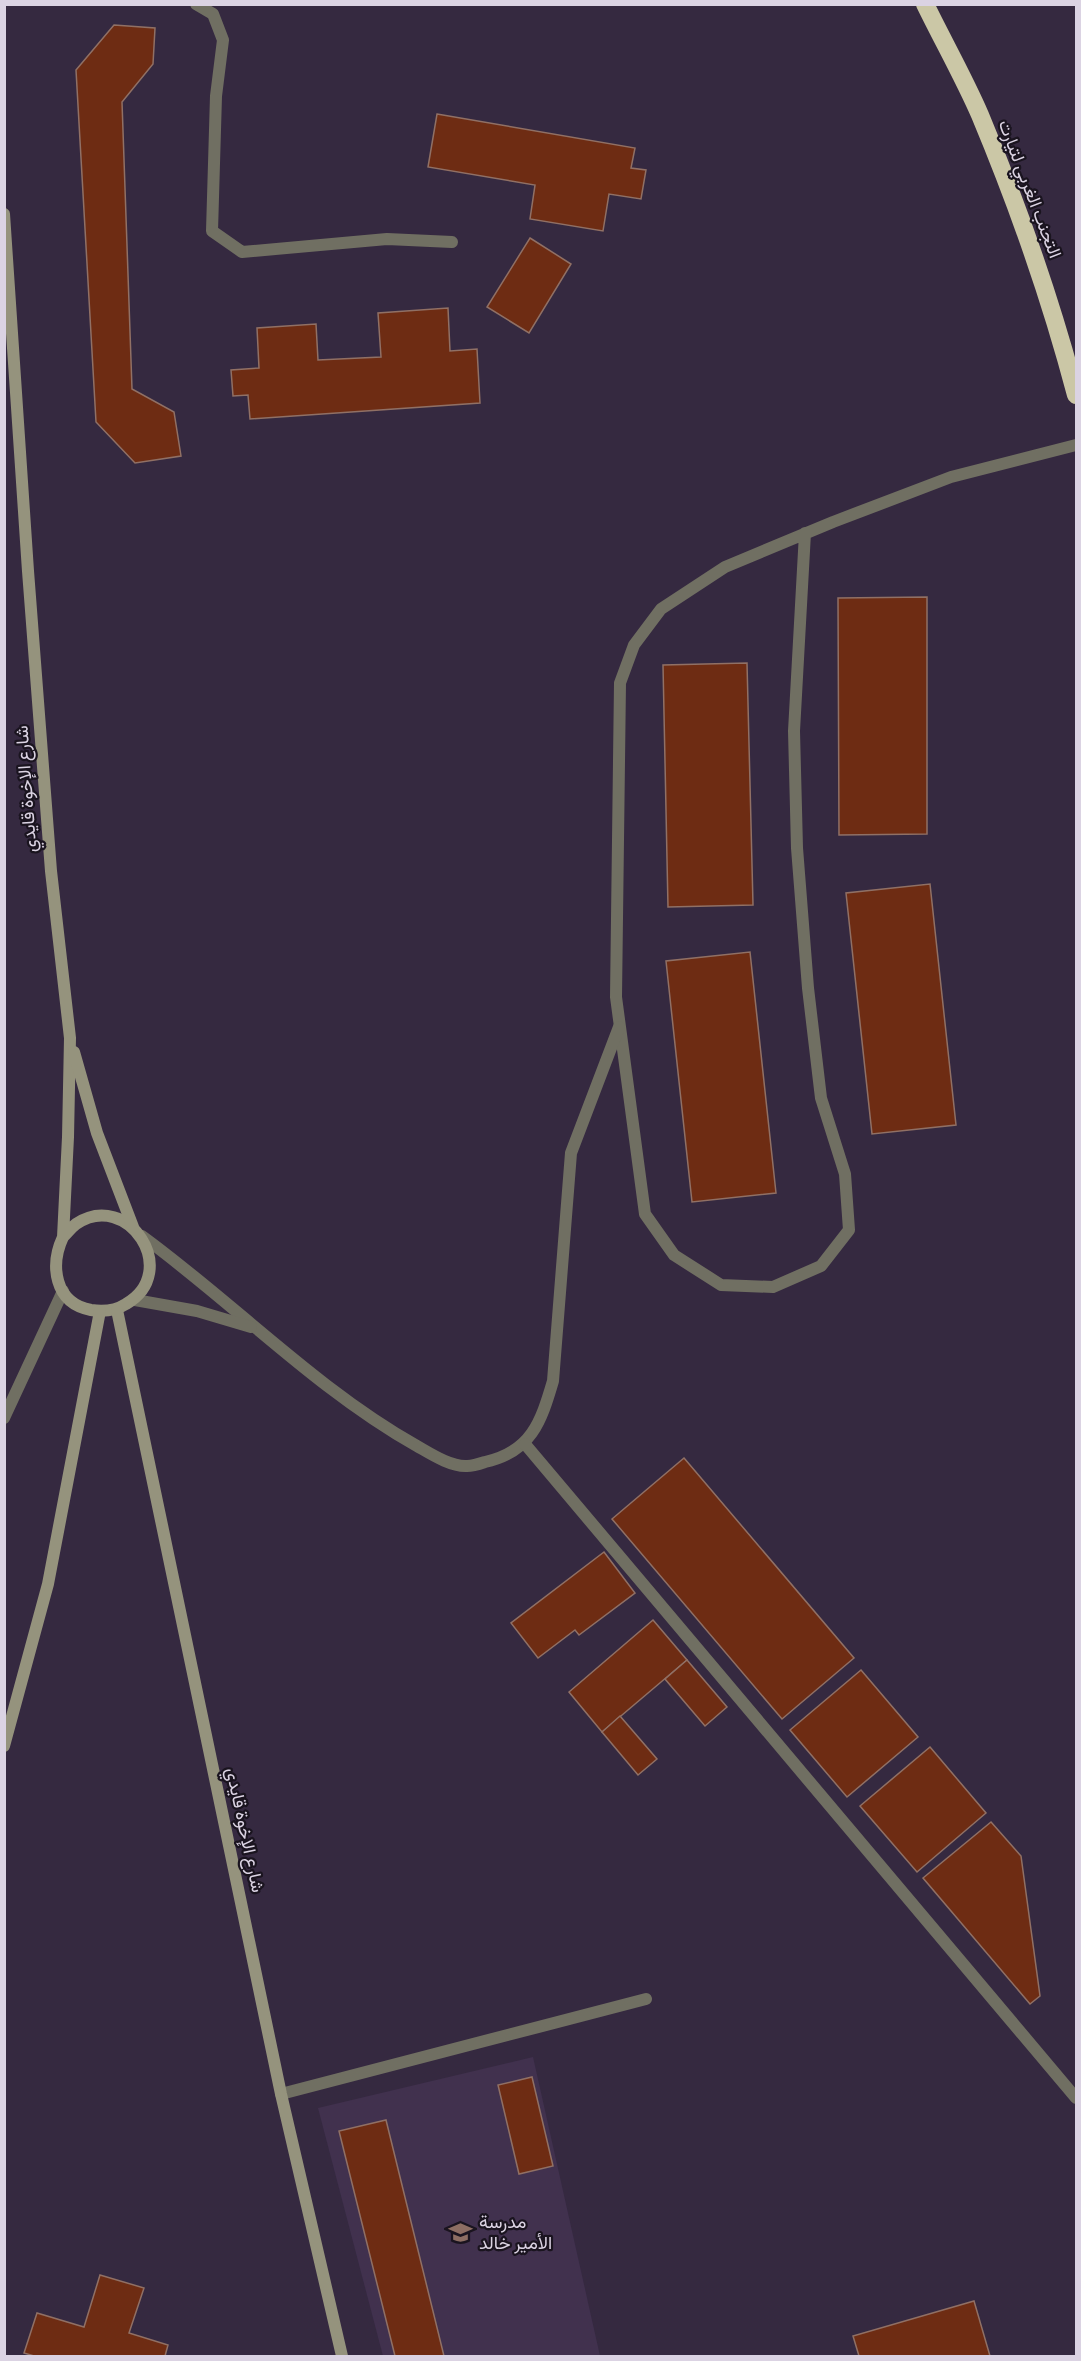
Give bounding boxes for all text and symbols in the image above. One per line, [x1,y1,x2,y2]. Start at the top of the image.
street label: التجنب الغربي لتيارت [990,117,1066,263]
street label: شارع الإخوة قايدي [11,725,45,853]
street label: شارع الإخوة قايدي [217,1766,269,1895]
place label: مدرسة الأمير خالد [479,2211,552,2254]
school or university icon: مدرسة الأمير خالد [448,2219,474,2245]

